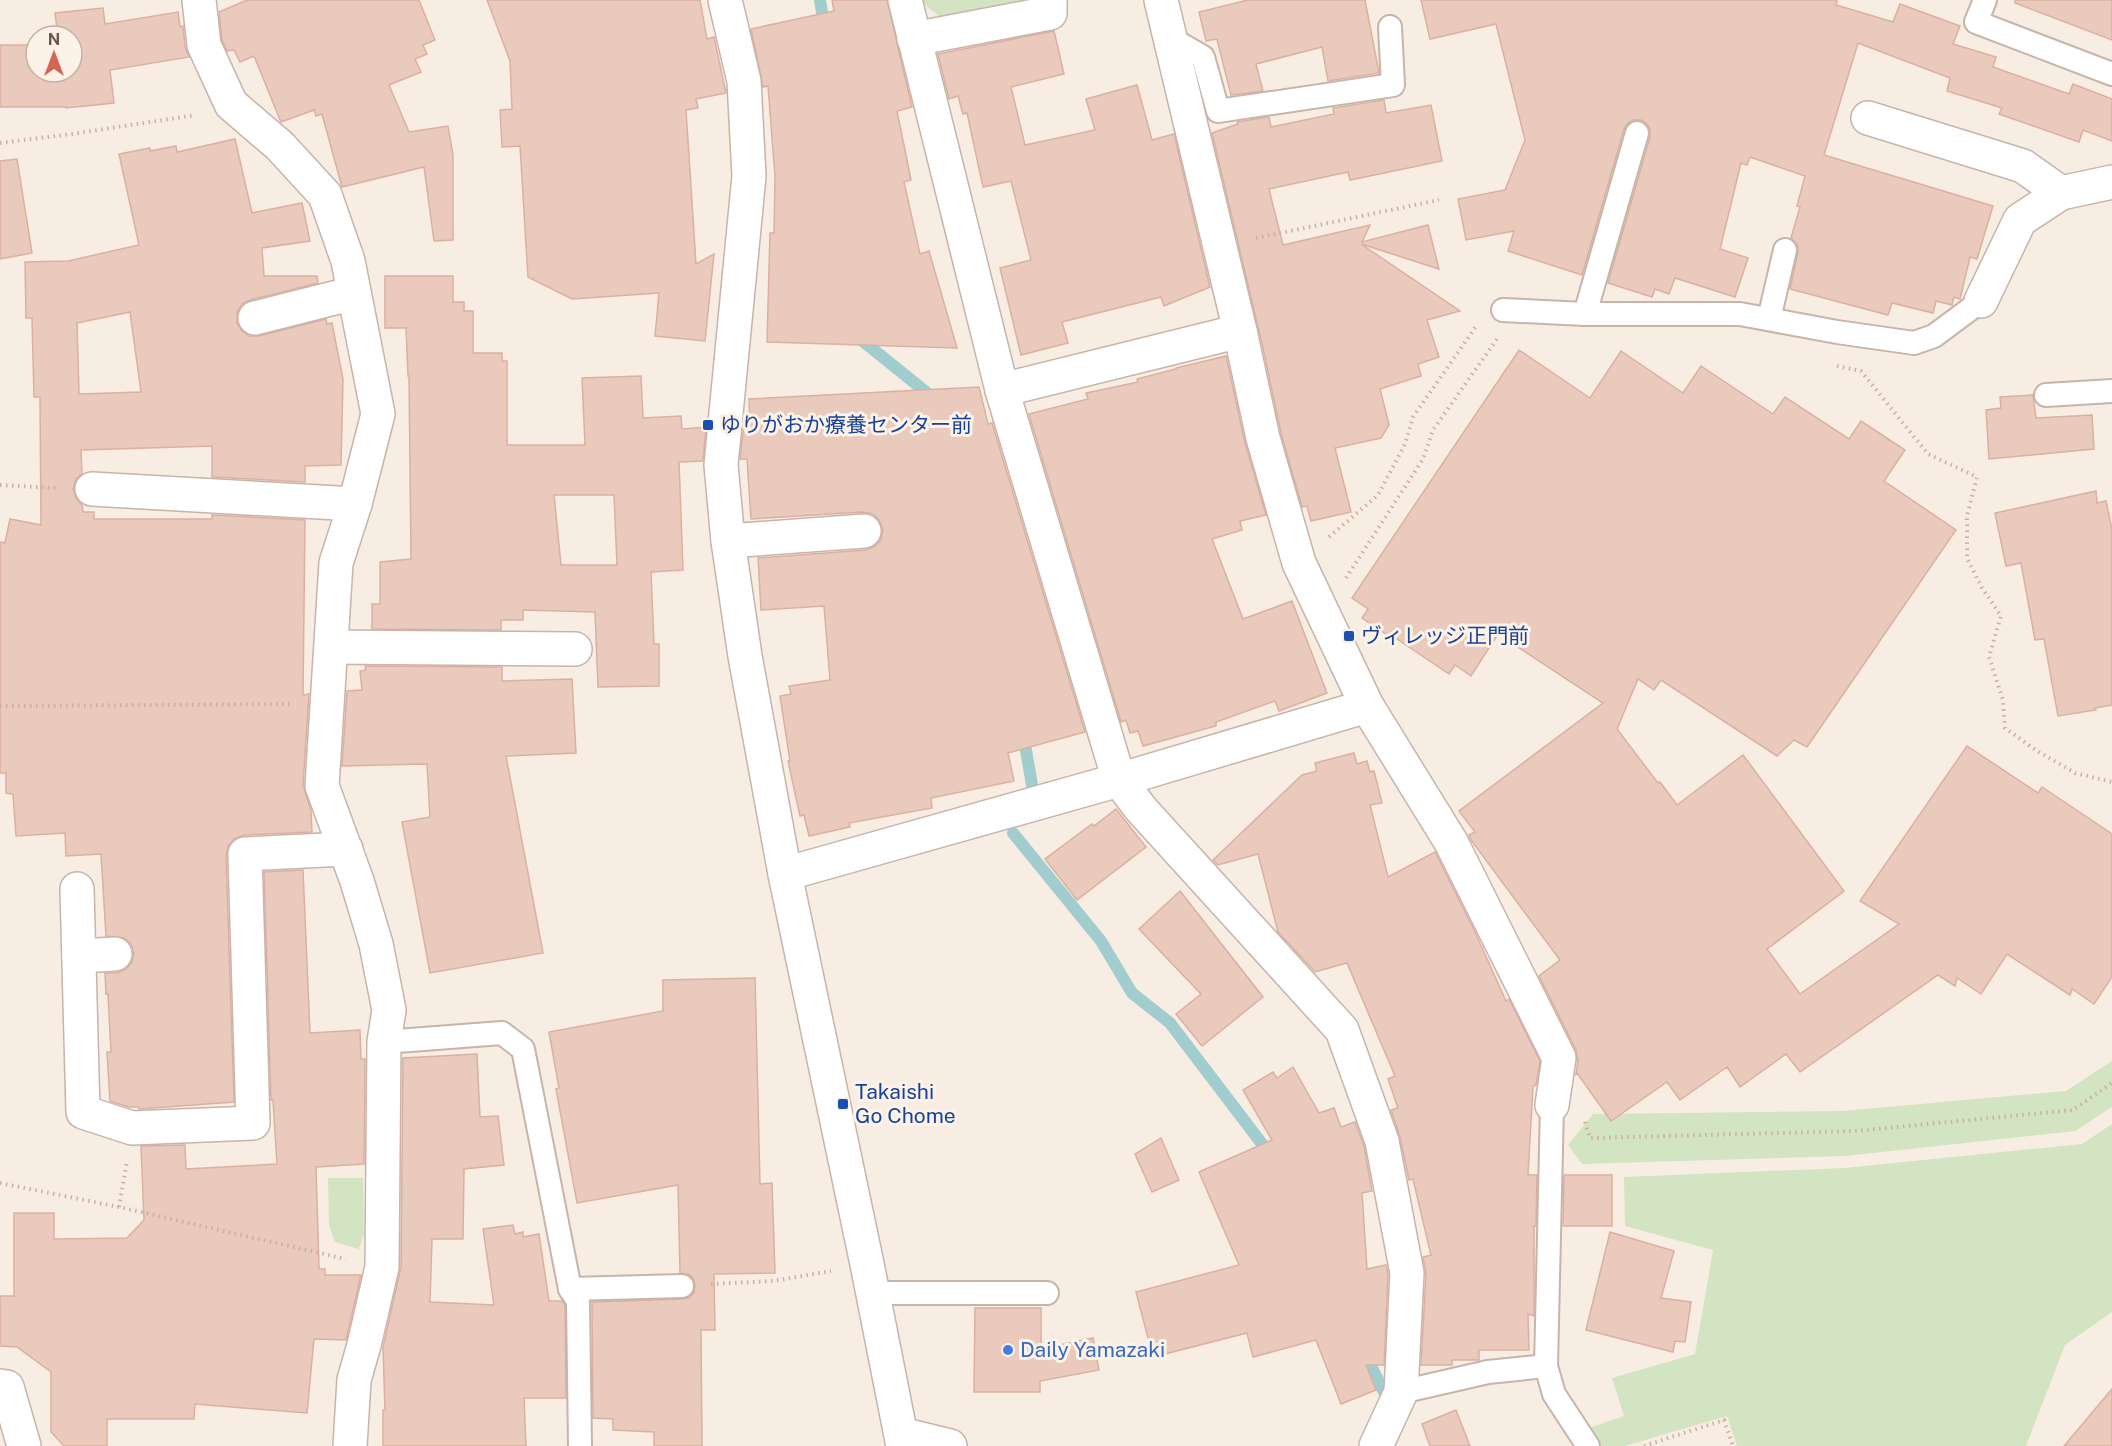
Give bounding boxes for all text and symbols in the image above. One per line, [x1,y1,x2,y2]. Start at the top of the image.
north arrow [24,24,84,84]
text: N [48,30,60,49]
place label: ゆりがおか療養センター前 [720,412,972,437]
marker: ゆりがおか療養センター前 [701,418,715,432]
place label: ヴィレッジ正門前 [1361,623,1529,648]
marker: ヴィレッジ正門前 [1342,629,1356,643]
place label: Takaishi Go Chome [855,1079,956,1128]
marker: Takaishi Go Chome [836,1097,850,1111]
place label: Daily Yamazaki [1020,1337,1165,1362]
marker: Daily Yamazaki [1001,1343,1015,1357]

